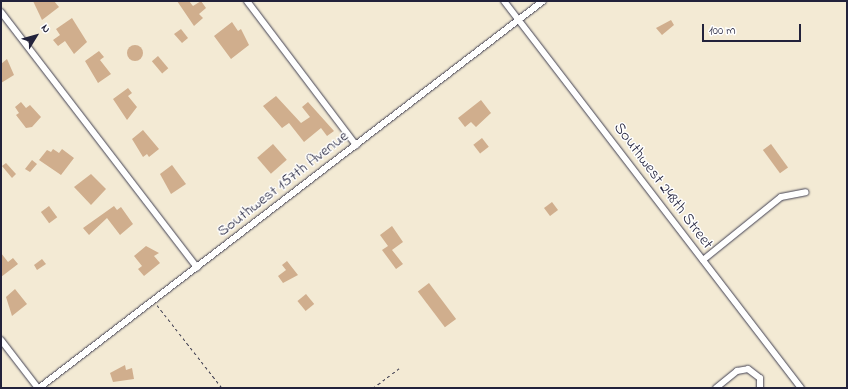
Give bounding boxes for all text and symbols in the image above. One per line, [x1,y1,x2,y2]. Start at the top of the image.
north arrow [16,16,56,56]
scale bar [704,16,803,42]
text: N [37,21,54,37]
text: 100 m [709,22,736,40]
street label: Southwest 248th Street [609,119,717,253]
street label: Southwest 157th Avenue [213,127,353,241]

